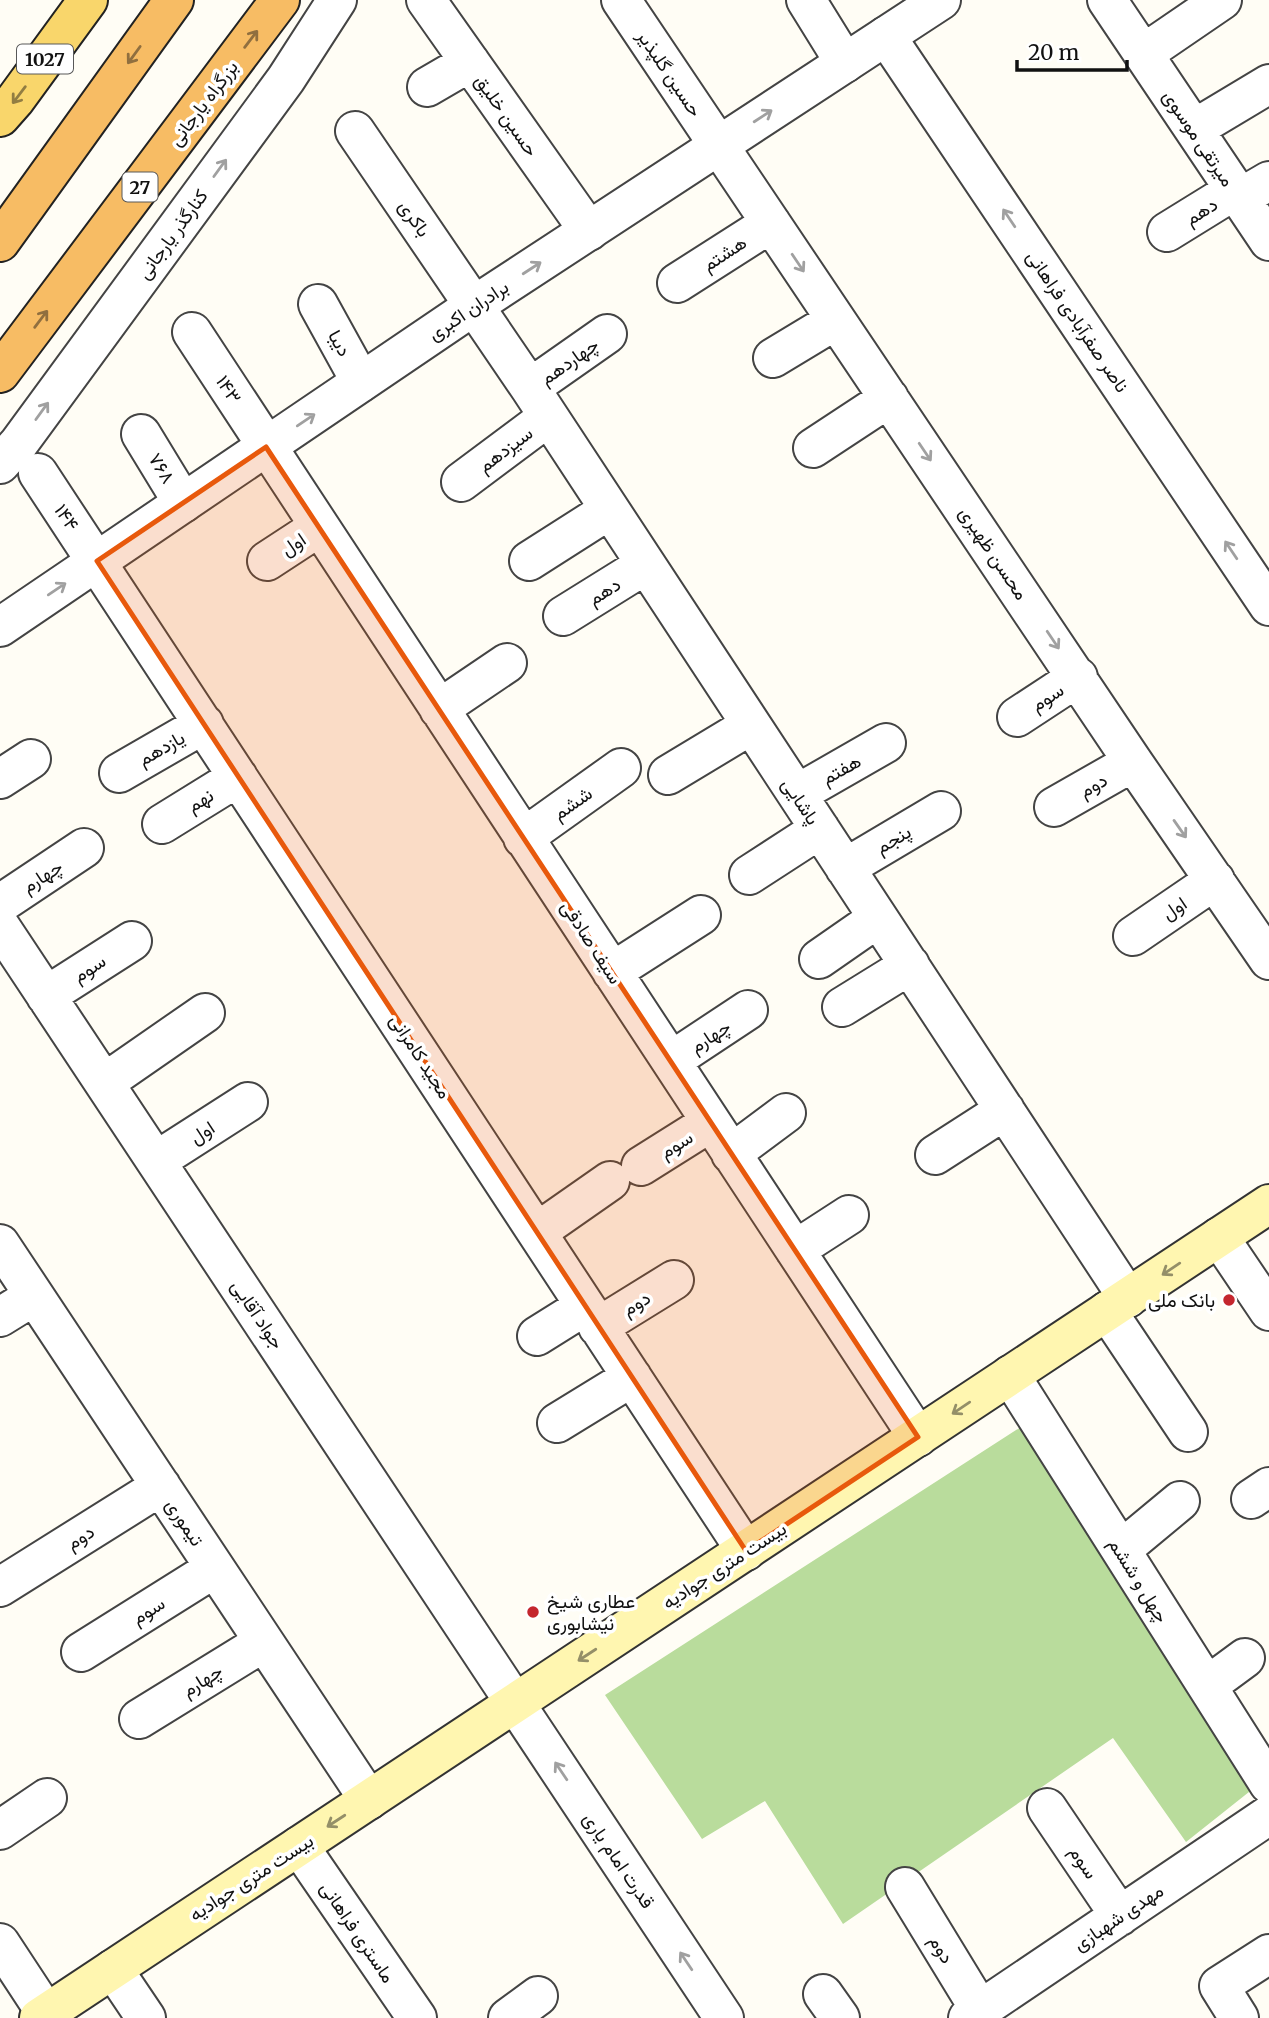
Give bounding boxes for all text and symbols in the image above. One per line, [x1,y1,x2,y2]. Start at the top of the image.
street label: حسین گلپذیر [630,24,708,122]
scale bar [1017,28,1127,72]
one-way arrow [244,30,258,49]
text: 20 m [1028,39,1080,66]
road number: 1027 [17,44,73,74]
one-way arrow [127,45,142,64]
street label: بزرگراه یارجانی [163,55,243,151]
street label: حسین خلیق [470,69,544,161]
one-way arrow [11,85,26,104]
street label: میرتقی موسوی [1158,85,1240,191]
one-way arrow [753,109,773,123]
one-way arrow [213,159,227,178]
road number: 27 [122,172,158,202]
street label: کنارگذر یارجانی [131,184,213,284]
street label: دهم [1180,192,1222,231]
street label: باکری [394,195,436,241]
one-way arrow [1002,209,1016,228]
street label: هشتم [697,230,751,277]
street label: ناصر صفرآبادی فراهانی [1021,245,1135,397]
one-way arrow [791,253,805,272]
one-way arrow [522,260,541,275]
street label: برادران اکبری [423,274,513,346]
one-way arrow [33,309,48,328]
street label: دیبا [323,326,357,360]
street label: چهاردهم [535,332,604,392]
street label: ۱۴۳ [211,370,247,408]
one-way arrow [35,402,49,421]
one-way arrow [295,413,315,427]
street label: سیزدهم [473,421,538,478]
one-way arrow [918,442,932,461]
street label: ۷۶۸ [144,448,180,488]
street label: ۱۴۴ [49,499,85,535]
street label: محسن ظهیری [954,502,1034,604]
street label: اول [276,527,310,561]
one-way arrow [1224,540,1238,560]
street label: دهم [583,572,625,611]
one-way arrow [46,582,66,596]
one-way arrow [1046,630,1060,649]
street label: سوم [1026,677,1069,717]
street label: یازدهم [133,725,189,772]
street label: هفتم [817,748,865,790]
street label: دوم [1075,767,1112,803]
street label: پاشایی [775,773,825,830]
street label: ششم [547,781,597,826]
street label: نهم [182,783,218,818]
street label: پنجم [871,819,916,861]
one-way arrow [1172,819,1187,838]
street label: چهارم [17,854,68,900]
street label: اول [1157,891,1191,925]
street label: سیف صادقی [556,896,628,988]
street label: سوم [68,948,111,988]
street label: مجید کامرانی [385,1009,457,1103]
street label: چهارم [685,1014,736,1060]
street label: اول [185,1115,219,1149]
street label: سوم [655,1125,698,1164]
one-way arrow [1162,1262,1181,1276]
street label: جواد آقایی [226,1275,290,1353]
street label: دوم [617,1285,655,1322]
place label: بانک ملی [1148,1288,1215,1312]
marker: بانک ملی [1221,1292,1237,1308]
one-way arrow [952,1401,971,1415]
street label: تیموری [161,1494,210,1550]
street label: بیست متری جوادیه [657,1516,791,1614]
street label: دوم [61,1519,99,1556]
street label: چهل و ششم [1102,1533,1174,1628]
place label: عطاری شیخ نیشابوری [547,1589,635,1635]
street label: سوم [127,1591,170,1630]
marker: عطاری شیخ نیشابوری [525,1604,541,1620]
one-way arrow [578,1648,598,1662]
street label: چهارم [177,1658,228,1703]
one-way arrow [553,1762,567,1782]
street label: قدرت امام یاری [577,1807,660,1913]
one-way arrow [327,1814,347,1828]
street label: بیست متری جوادیه [184,1828,318,1926]
street label: سوم [1064,1841,1104,1884]
street label: ماستری فراهانی [315,1877,401,1987]
street label: مهدی شهبازی [1068,1878,1168,1956]
street label: دوم [923,1930,960,1968]
one-way arrow [679,1952,693,1971]

